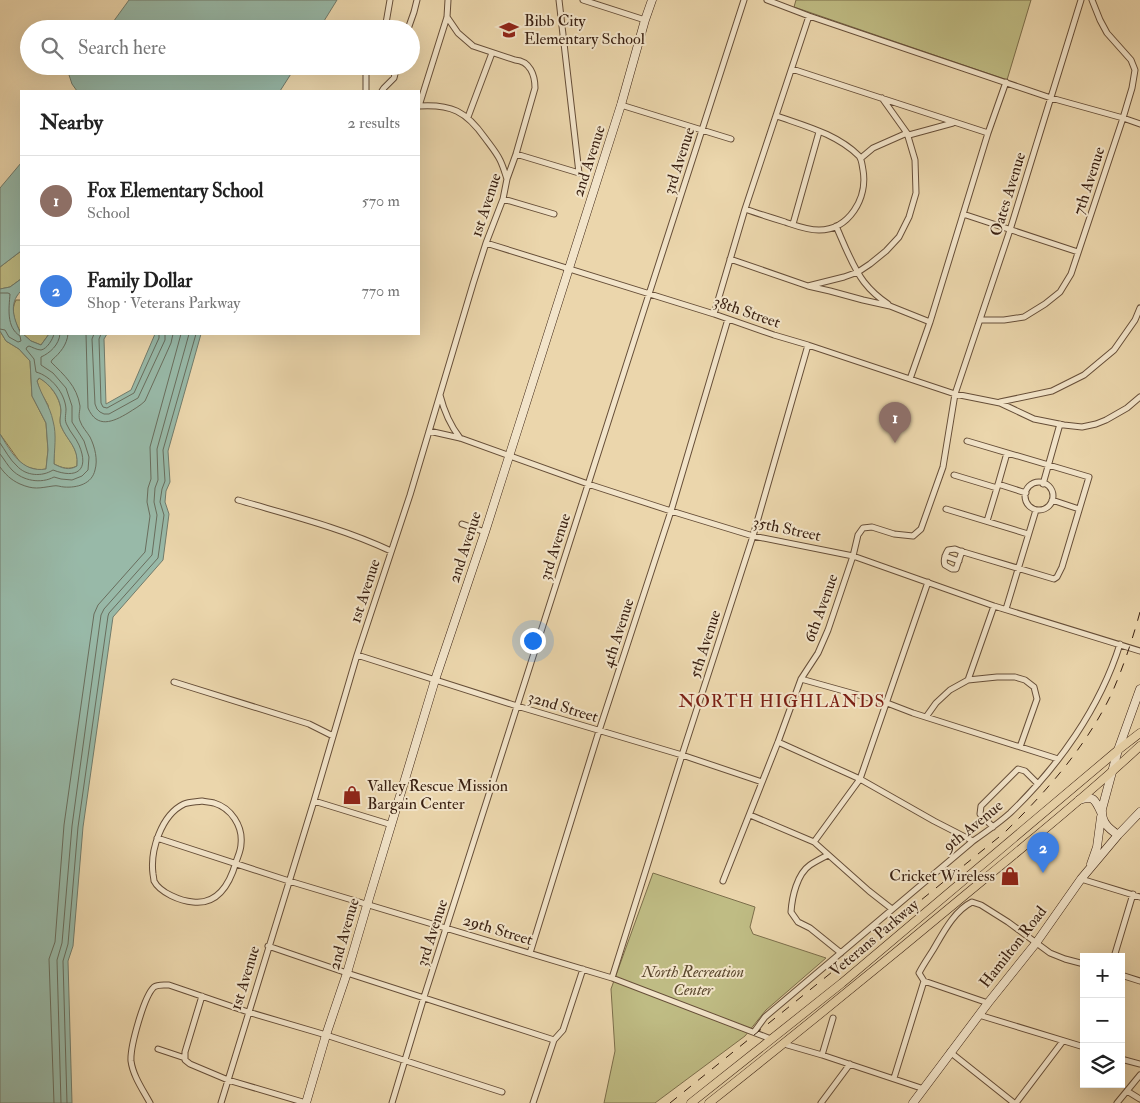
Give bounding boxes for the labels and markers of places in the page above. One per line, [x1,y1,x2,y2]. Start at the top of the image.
place label: Bibb City Elementary School [524,11,645,49]
school or university icon: Bibb City Elementary School [498,19,520,41]
pin: 1 [879,402,911,443]
place label: Valley Rescue Mission Bargain Center [367,776,508,814]
shop icon: Valley Rescue Mission Bargain Center [341,784,363,806]
pin: 2 [1027,832,1059,873]
shop icon: Cricket Wireless [999,865,1021,887]
place label: Cricket Wireless [889,866,995,886]

